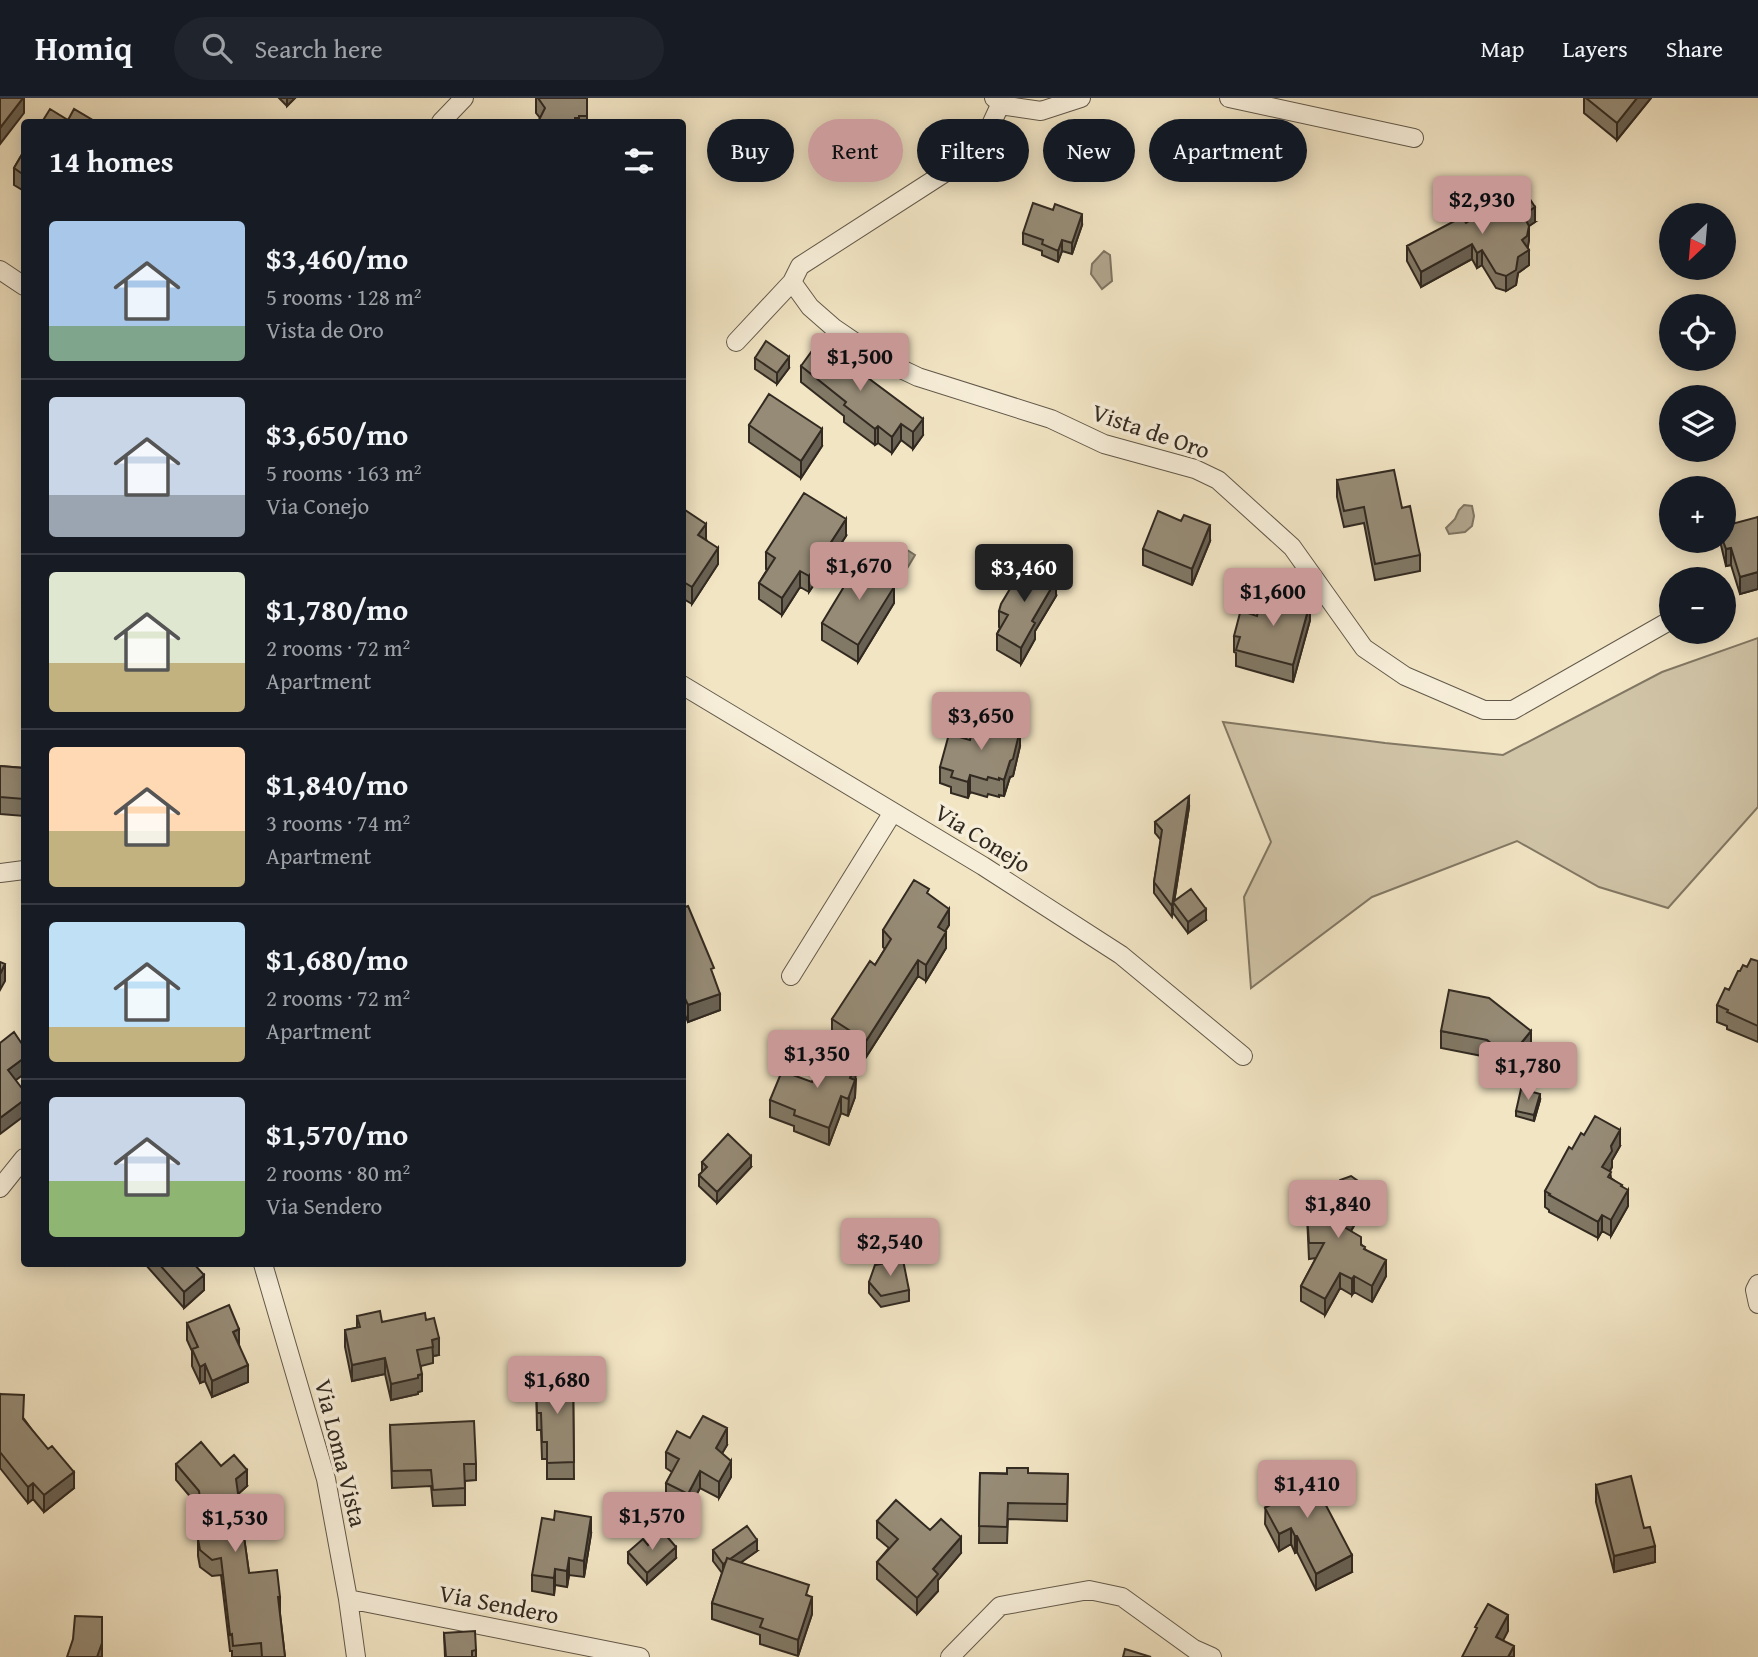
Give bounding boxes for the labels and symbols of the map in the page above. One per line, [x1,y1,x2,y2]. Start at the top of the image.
pin: $2,930 [1425,176,1539,236]
north arrow [1659,203,1736,280]
pin: $1,500 [803,334,917,393]
street label: Vista de Oro [1087,394,1215,468]
pin: $1,670 [802,542,916,602]
pin: $3,460 [967,545,1081,604]
pin: $1,600 [1216,568,1330,628]
pin: $3,650 [924,692,1038,752]
street label: Via Conejo [928,795,1038,881]
pin: $1,350 [760,1030,874,1090]
pin: $1,780 [1471,1042,1585,1102]
pin: $1,840 [1281,1180,1395,1240]
pin: $2,540 [833,1218,947,1278]
pin: $1,680 [500,1356,614,1416]
street label: Via Loma Vista [306,1375,376,1531]
pin: $1,410 [1250,1460,1364,1520]
pin: $1,570 [595,1492,709,1552]
pin: $1,530 [178,1494,292,1554]
street label: Via Sendero [436,1575,562,1633]

